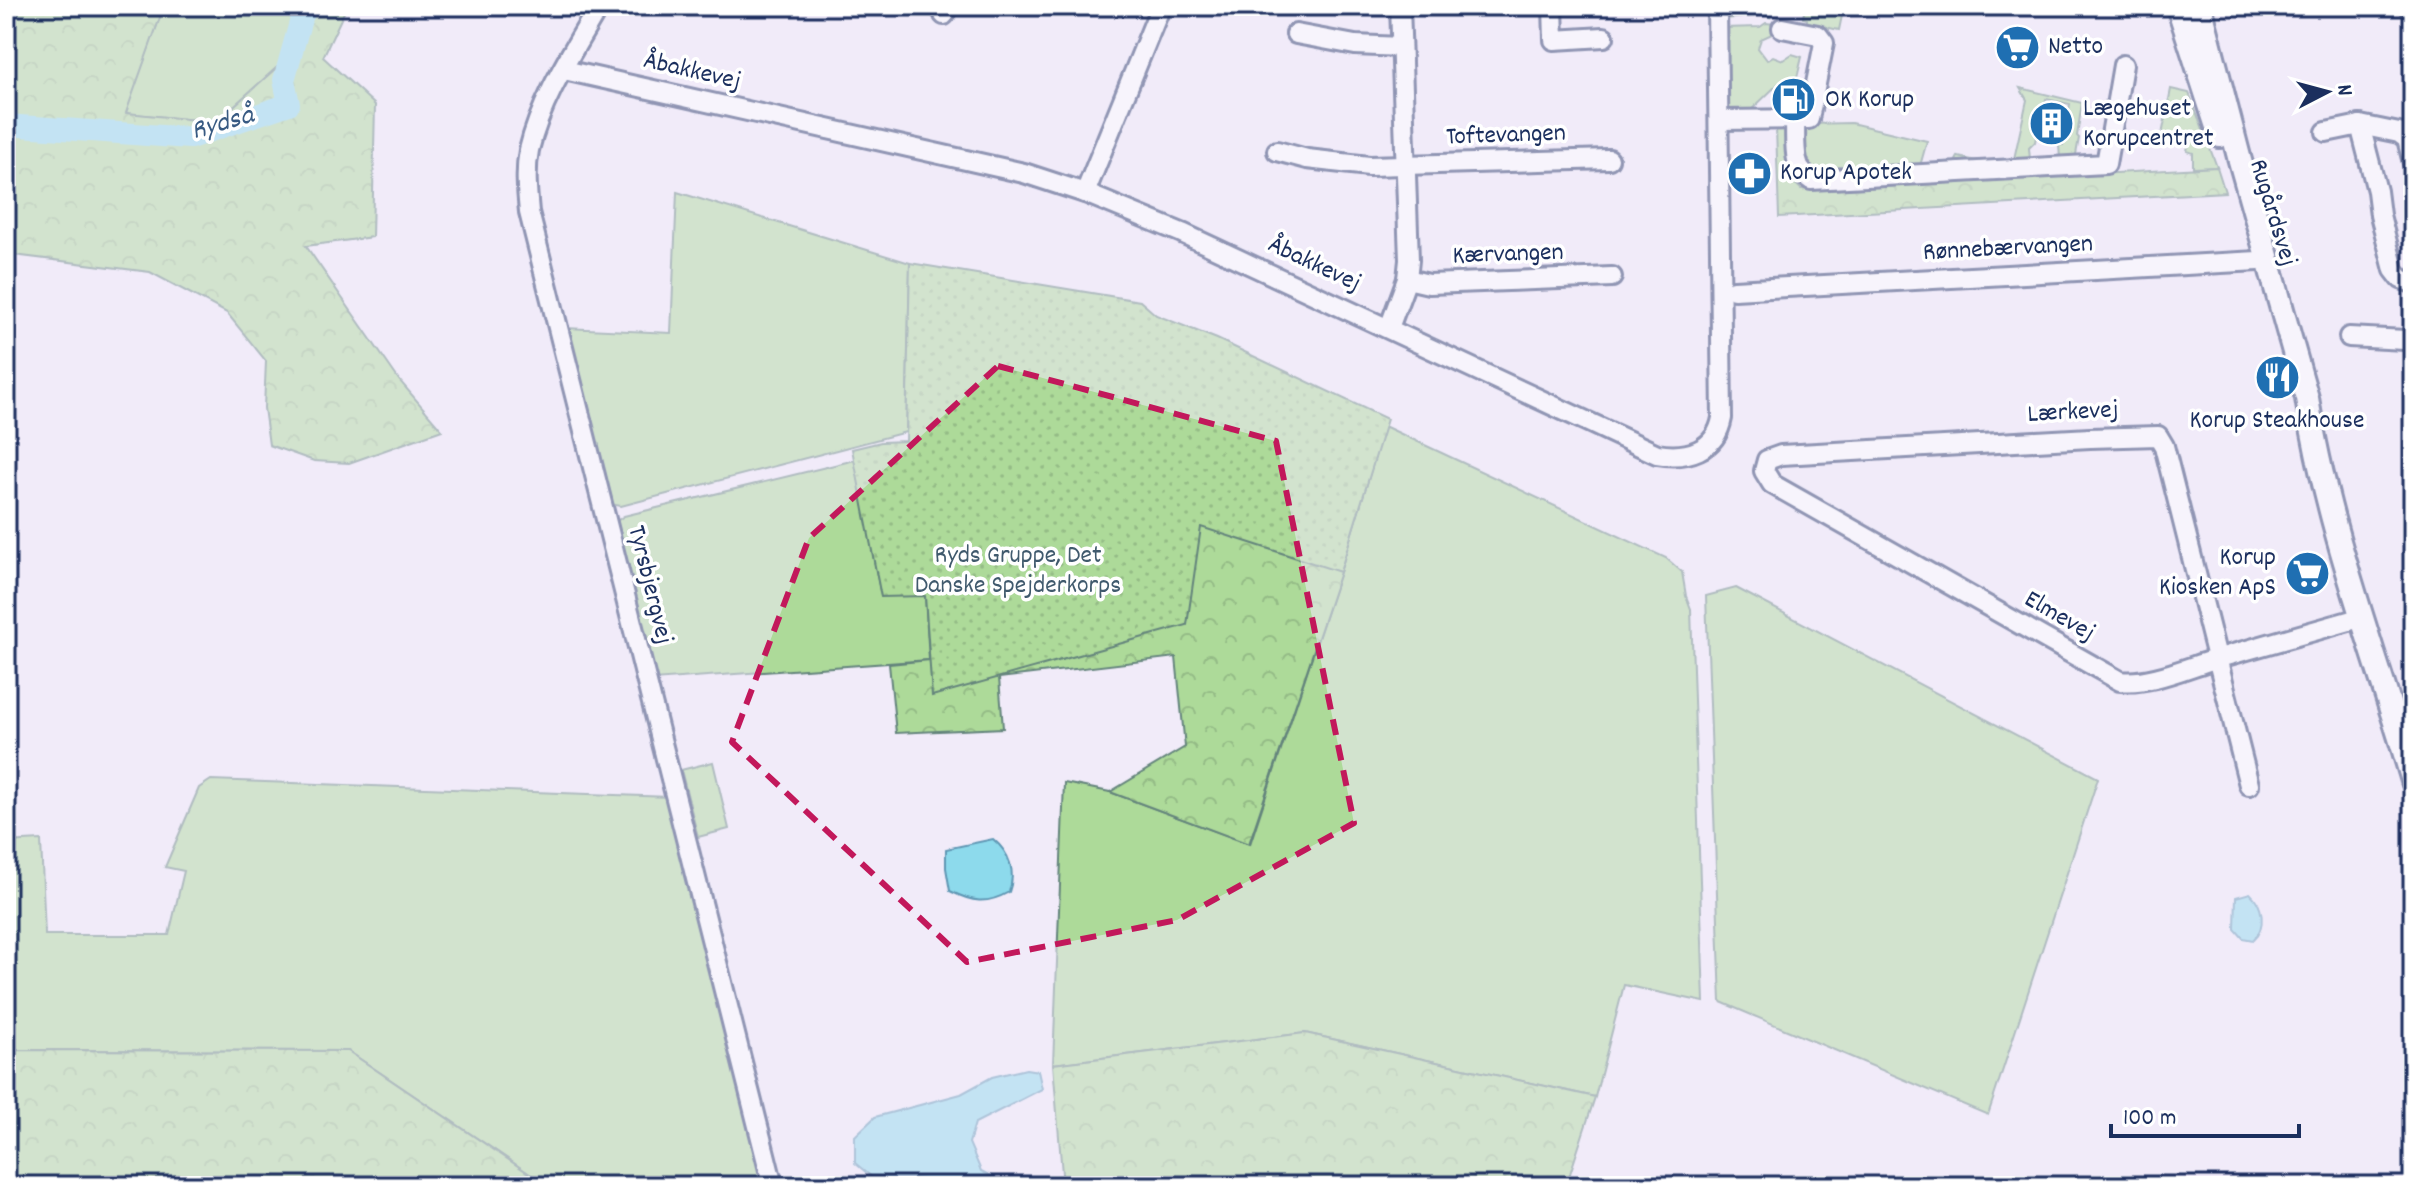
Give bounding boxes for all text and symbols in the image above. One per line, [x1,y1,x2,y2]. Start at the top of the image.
supermarket icon: Netto [1993,23,2041,71]
place label: Netto [2048,29,2103,66]
street label: Åbakkevej [640,43,744,101]
north arrow [2287,52,2367,132]
fuel station icon: OK Korup [1770,76,1818,124]
place label: OK Korup [1825,82,1914,119]
text: N [2327,83,2359,97]
place label: Lægehuset Korupcentret [2083,91,2214,158]
water label: Rydså [187,96,261,153]
building icon: Lægehuset Korupcentret [2028,100,2076,148]
street label: Toftevangen [1446,115,1566,157]
pharmacy icon: Korup Apotek [1725,149,1773,197]
place label: Korup Apotek [1780,155,1912,192]
street label: Rugårdsvej [2238,155,2306,271]
street label: Rønnebærvangen [1922,226,2094,272]
street label: Åbakkevej [1261,227,1367,303]
street label: Kærvangen [1452,235,1564,275]
restaurant icon: Korup Steakhouse [2253,354,2301,402]
street label: Lærkevej [2027,392,2119,434]
place label: Korup Steakhouse [2190,403,2364,440]
street label: Tyrsbjergvej [616,522,682,648]
park label: Ryds Gruppe, Det Danske Spejderkorps [915,538,1121,605]
place label: Korup Kiosken ApS [2159,540,2276,607]
supermarket icon: Korup Kiosken ApS [2283,549,2331,597]
street label: Elmevej [2017,582,2101,652]
scale bar [2111,1088,2299,1138]
text: 100 m [2123,1102,2176,1136]

